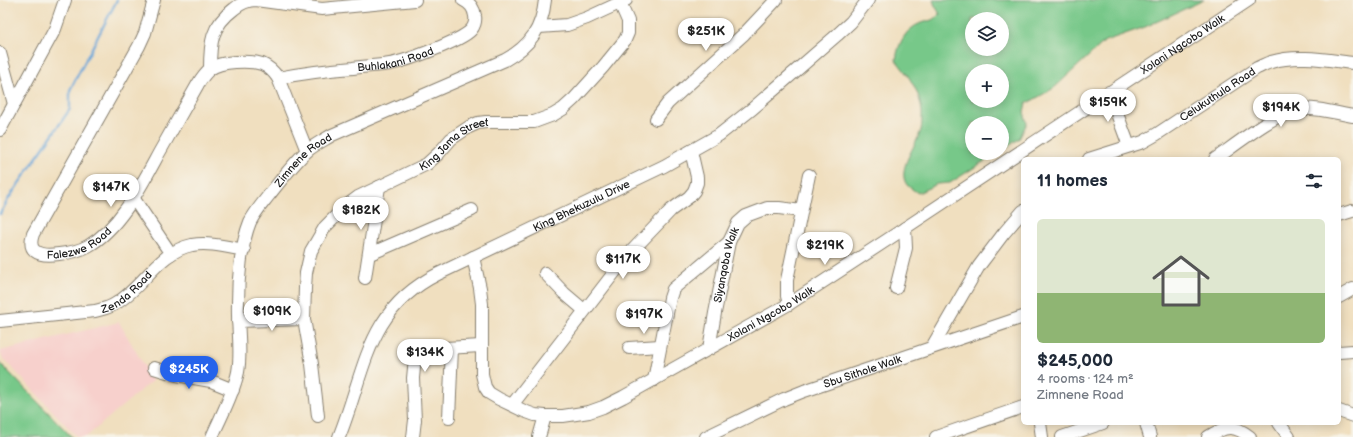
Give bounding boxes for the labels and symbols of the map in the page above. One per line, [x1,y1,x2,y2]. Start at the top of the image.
street label: Xolani Ngcobo Walk [1137,11,1227,77]
pin: $251K [678,18,734,52]
street label: Buhlakani Road [357,44,435,74]
street label: Celukuthula Road [1177,64,1258,124]
pin: $159K [1080,89,1136,123]
pin: $194K [1253,94,1309,128]
street label: King Jama Street [417,116,489,173]
street label: Zimnene Road [271,130,334,190]
pin: $147K [83,174,139,208]
street label: King Bhekuzulu Drive [531,177,632,234]
pin: $182K [333,197,389,231]
street label: Falezwe Road [47,224,114,261]
street label: Siyanqoba Walk [711,224,742,304]
pin: $219K [797,232,853,266]
pin: $117K [595,246,651,280]
street label: Zenda Road [99,268,155,316]
street label: Xolani Ngcobo Walk [724,283,817,344]
pin: $109K [244,298,300,332]
pin: $197K [616,301,672,335]
pin: $134K [397,339,453,373]
street label: Sbu Sithole Walk [822,352,904,390]
pin: $245K [161,356,217,390]

